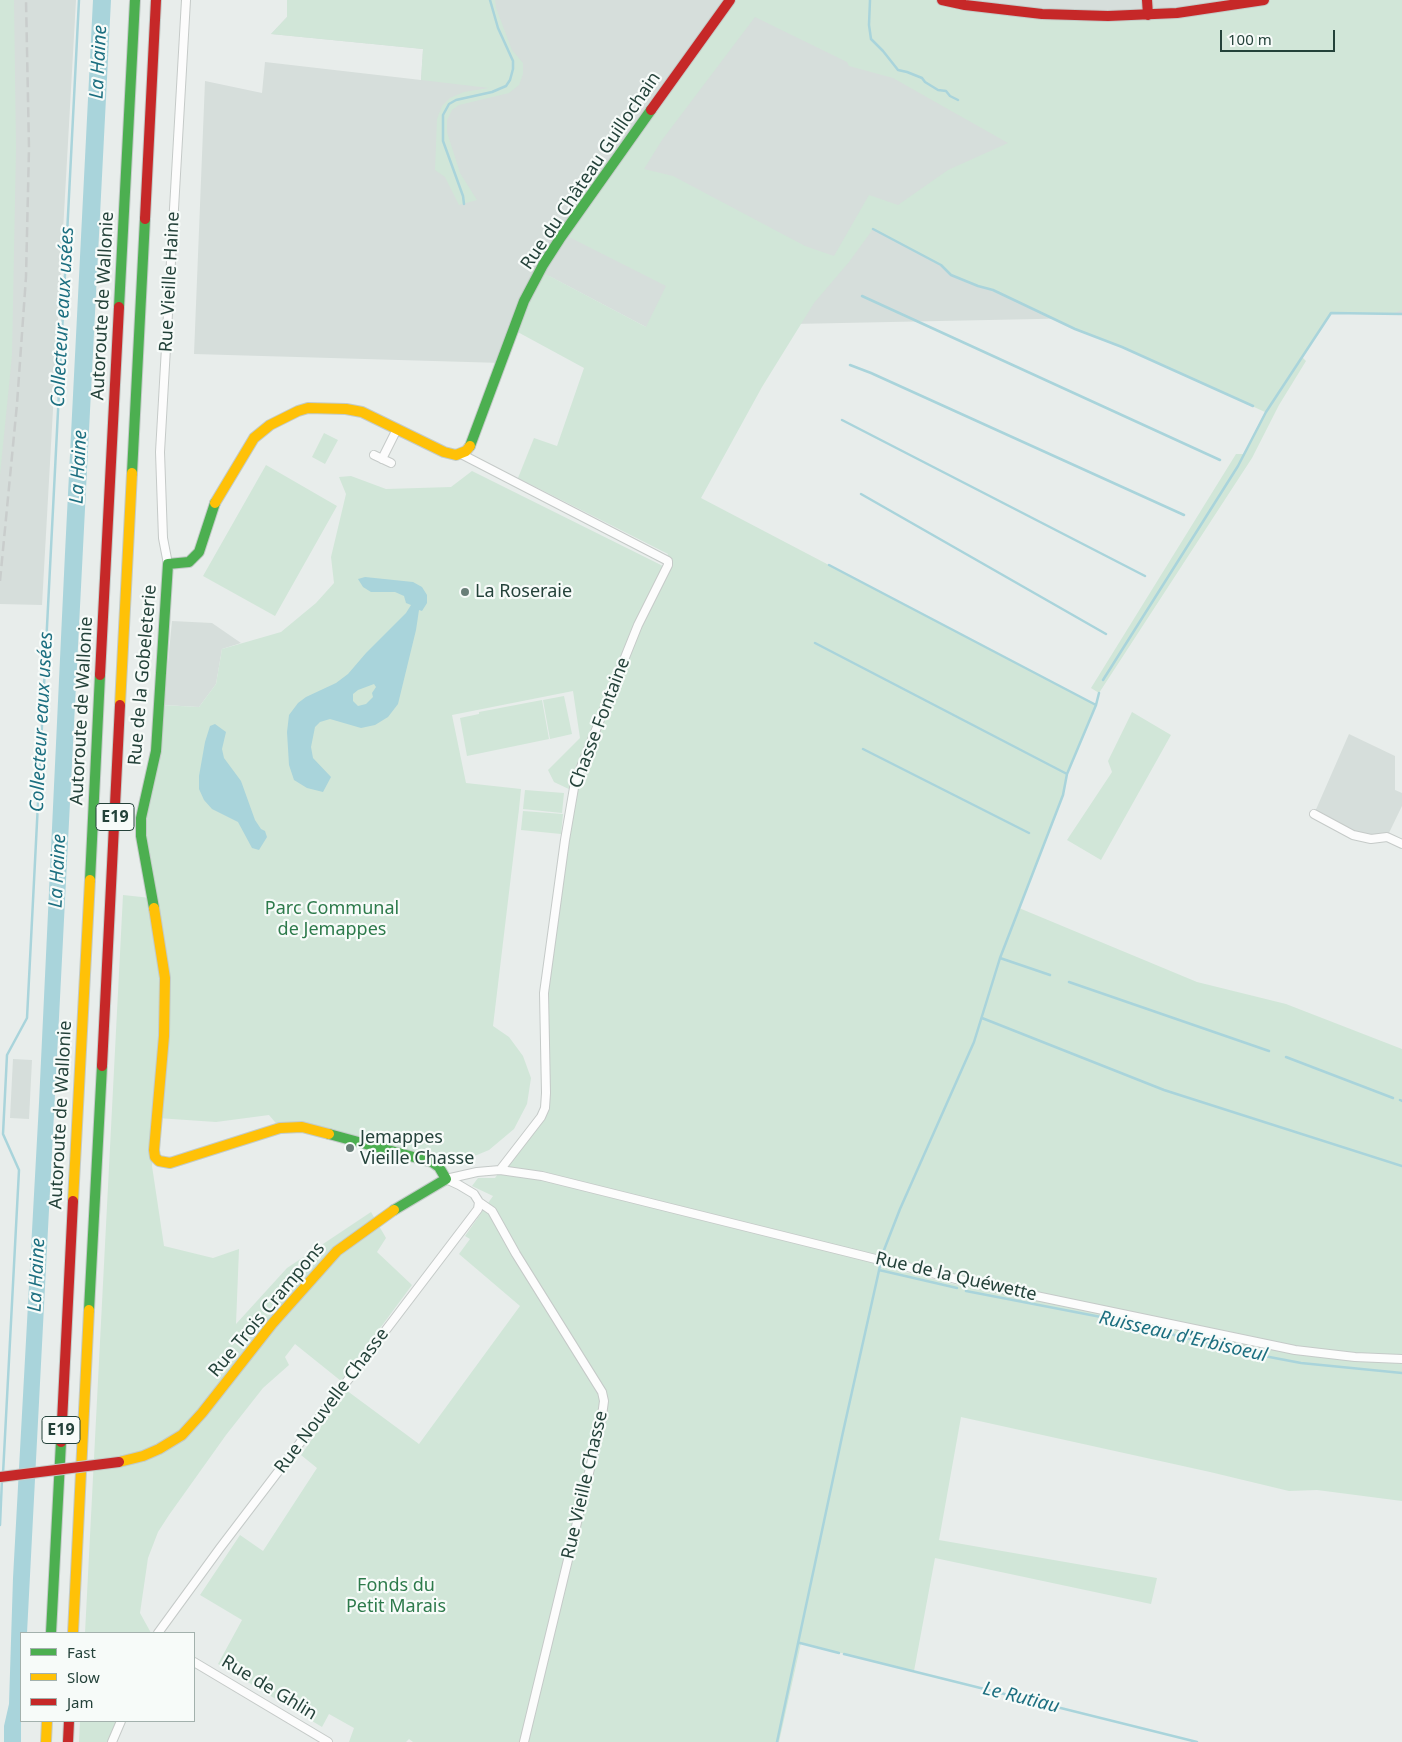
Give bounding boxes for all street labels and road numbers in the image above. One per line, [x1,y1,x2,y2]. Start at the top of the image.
street label: Rue du Château Guillochain [517,68,665,274]
street label: Autoroute de Wallonie [87,211,119,401]
street label: Rue Vieille Haine [156,211,184,353]
street label: Rue de la Gobeleterie [124,584,162,766]
street label: Autoroute de Wallonie [66,616,98,806]
street label: Chasse Fontaine [565,654,635,792]
road number: E19 [96,804,134,830]
street label: Autoroute de Wallonie [45,1020,77,1210]
street label: Rue Trois Crampons [204,1238,330,1382]
street label: Rue de la Quéwette [873,1248,1039,1306]
street label: Rue Nouvelle Chasse [270,1324,394,1478]
street label: Rue Vieille Chasse [557,1409,613,1561]
road number: E19 [42,1416,80,1444]
street label: Rue de Ghlin [217,1651,321,1725]

